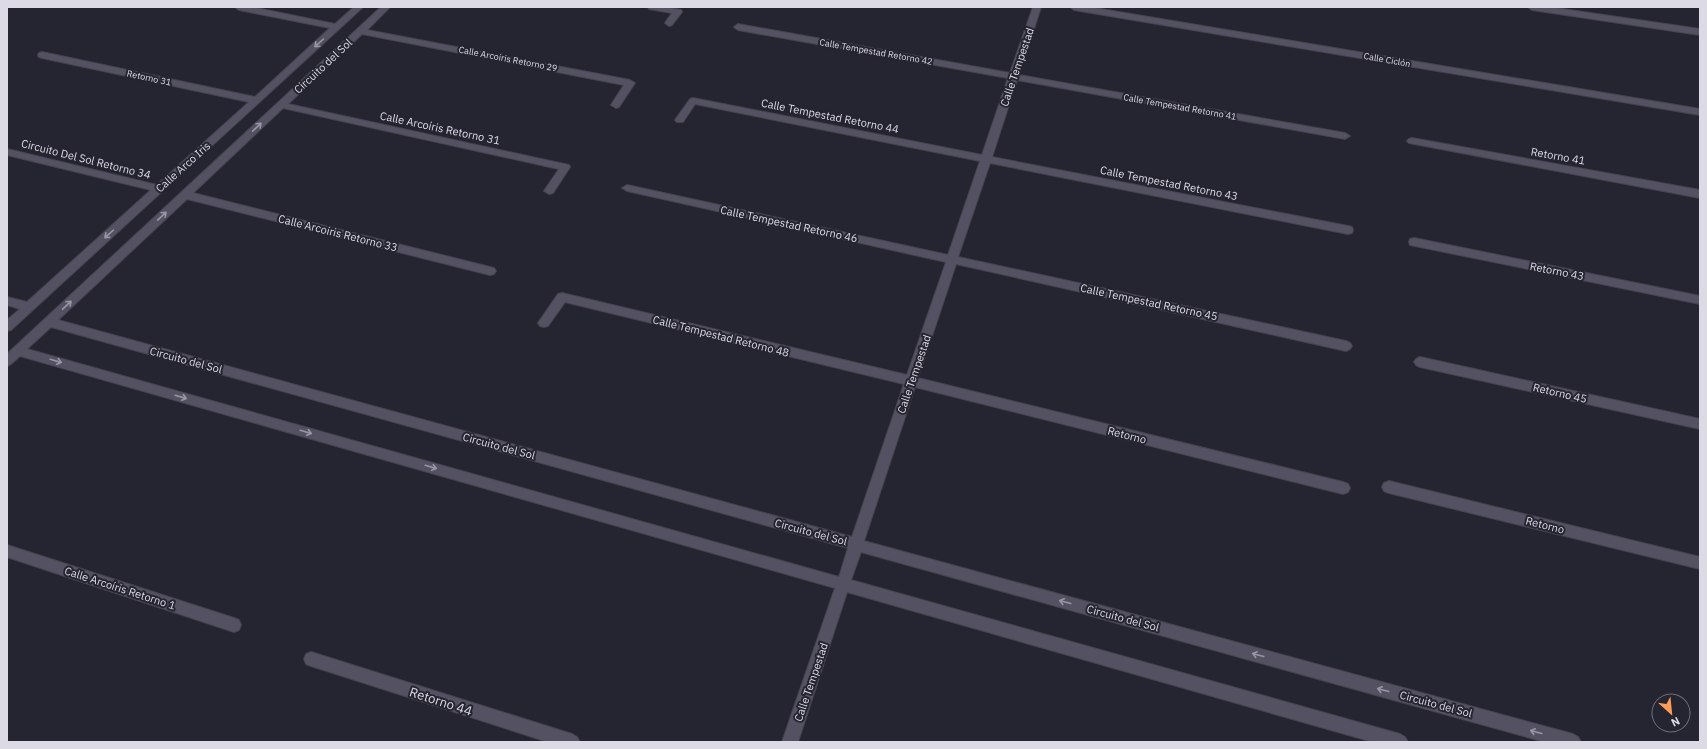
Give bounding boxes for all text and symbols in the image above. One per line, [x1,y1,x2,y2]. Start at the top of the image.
street label: Calle Tempestad [997,26,1037,108]
street label: Circuito del Sol [291,36,355,96]
street label: Calle Tempestad Retorno 42 [819,36,933,67]
one-way arrow [314,38,325,47]
street label: Calle Arcoíris Retorno 29 [458,44,558,73]
street label: Calle Ciclón [1363,50,1411,69]
street label: Retorno 31 [126,67,172,88]
street label: Calle Tempestad Retorno 41 [1123,91,1237,122]
street label: Calle Tempestad Retorno 44 [760,96,900,136]
street label: Calle Arcoíris Retorno 31 [379,108,502,148]
one-way arrow [252,123,262,132]
street label: Circuito Del Sol Retorno 34 [20,136,153,182]
street label: Calle Arco Iris [153,139,213,195]
street label: Retorno 41 [1530,144,1587,168]
street label: Calle Tempestad Retorno 43 [1099,163,1239,203]
street label: Calle Tempestad Retorno 46 [719,203,859,245]
one-way arrow [157,211,167,221]
street label: Calle Arcoíris Retorno 33 [277,211,399,255]
one-way arrow [104,229,114,238]
street label: Retorno 43 [1529,259,1585,283]
street label: Calle Tempestad Retorno 45 [1079,281,1219,323]
one-way arrow [62,300,72,310]
street label: Calle Tempestad Retorno 48 [651,312,791,360]
street label: Calle Tempestad [894,333,934,415]
street label: Circuito del Sol [148,344,224,376]
one-way arrow [49,358,62,365]
street label: Retorno 45 [1532,380,1588,406]
one-way arrow [174,394,187,401]
street label: Retorno [1106,423,1148,447]
one-way arrow [299,429,312,436]
street label: Circuito del Sol [461,430,537,462]
one-way arrow [424,464,437,472]
street label: Retorno [1524,513,1566,537]
street label: Circuito del Sol [773,516,849,548]
street label: Calle Arcoíris Retorno 1 [63,563,178,613]
one-way arrow [1059,598,1072,605]
street label: Circuito del Sol [1085,602,1161,634]
street label: Calle Tempestad [791,641,831,723]
one-way arrow [1252,651,1265,658]
street label: Retorno 44 [407,683,475,720]
one-way arrow [1377,685,1390,693]
street label: Circuito del Sol [1398,688,1474,720]
north arrow [1651,693,1691,733]
text: N [1669,714,1682,730]
one-way arrow [1529,727,1542,735]

